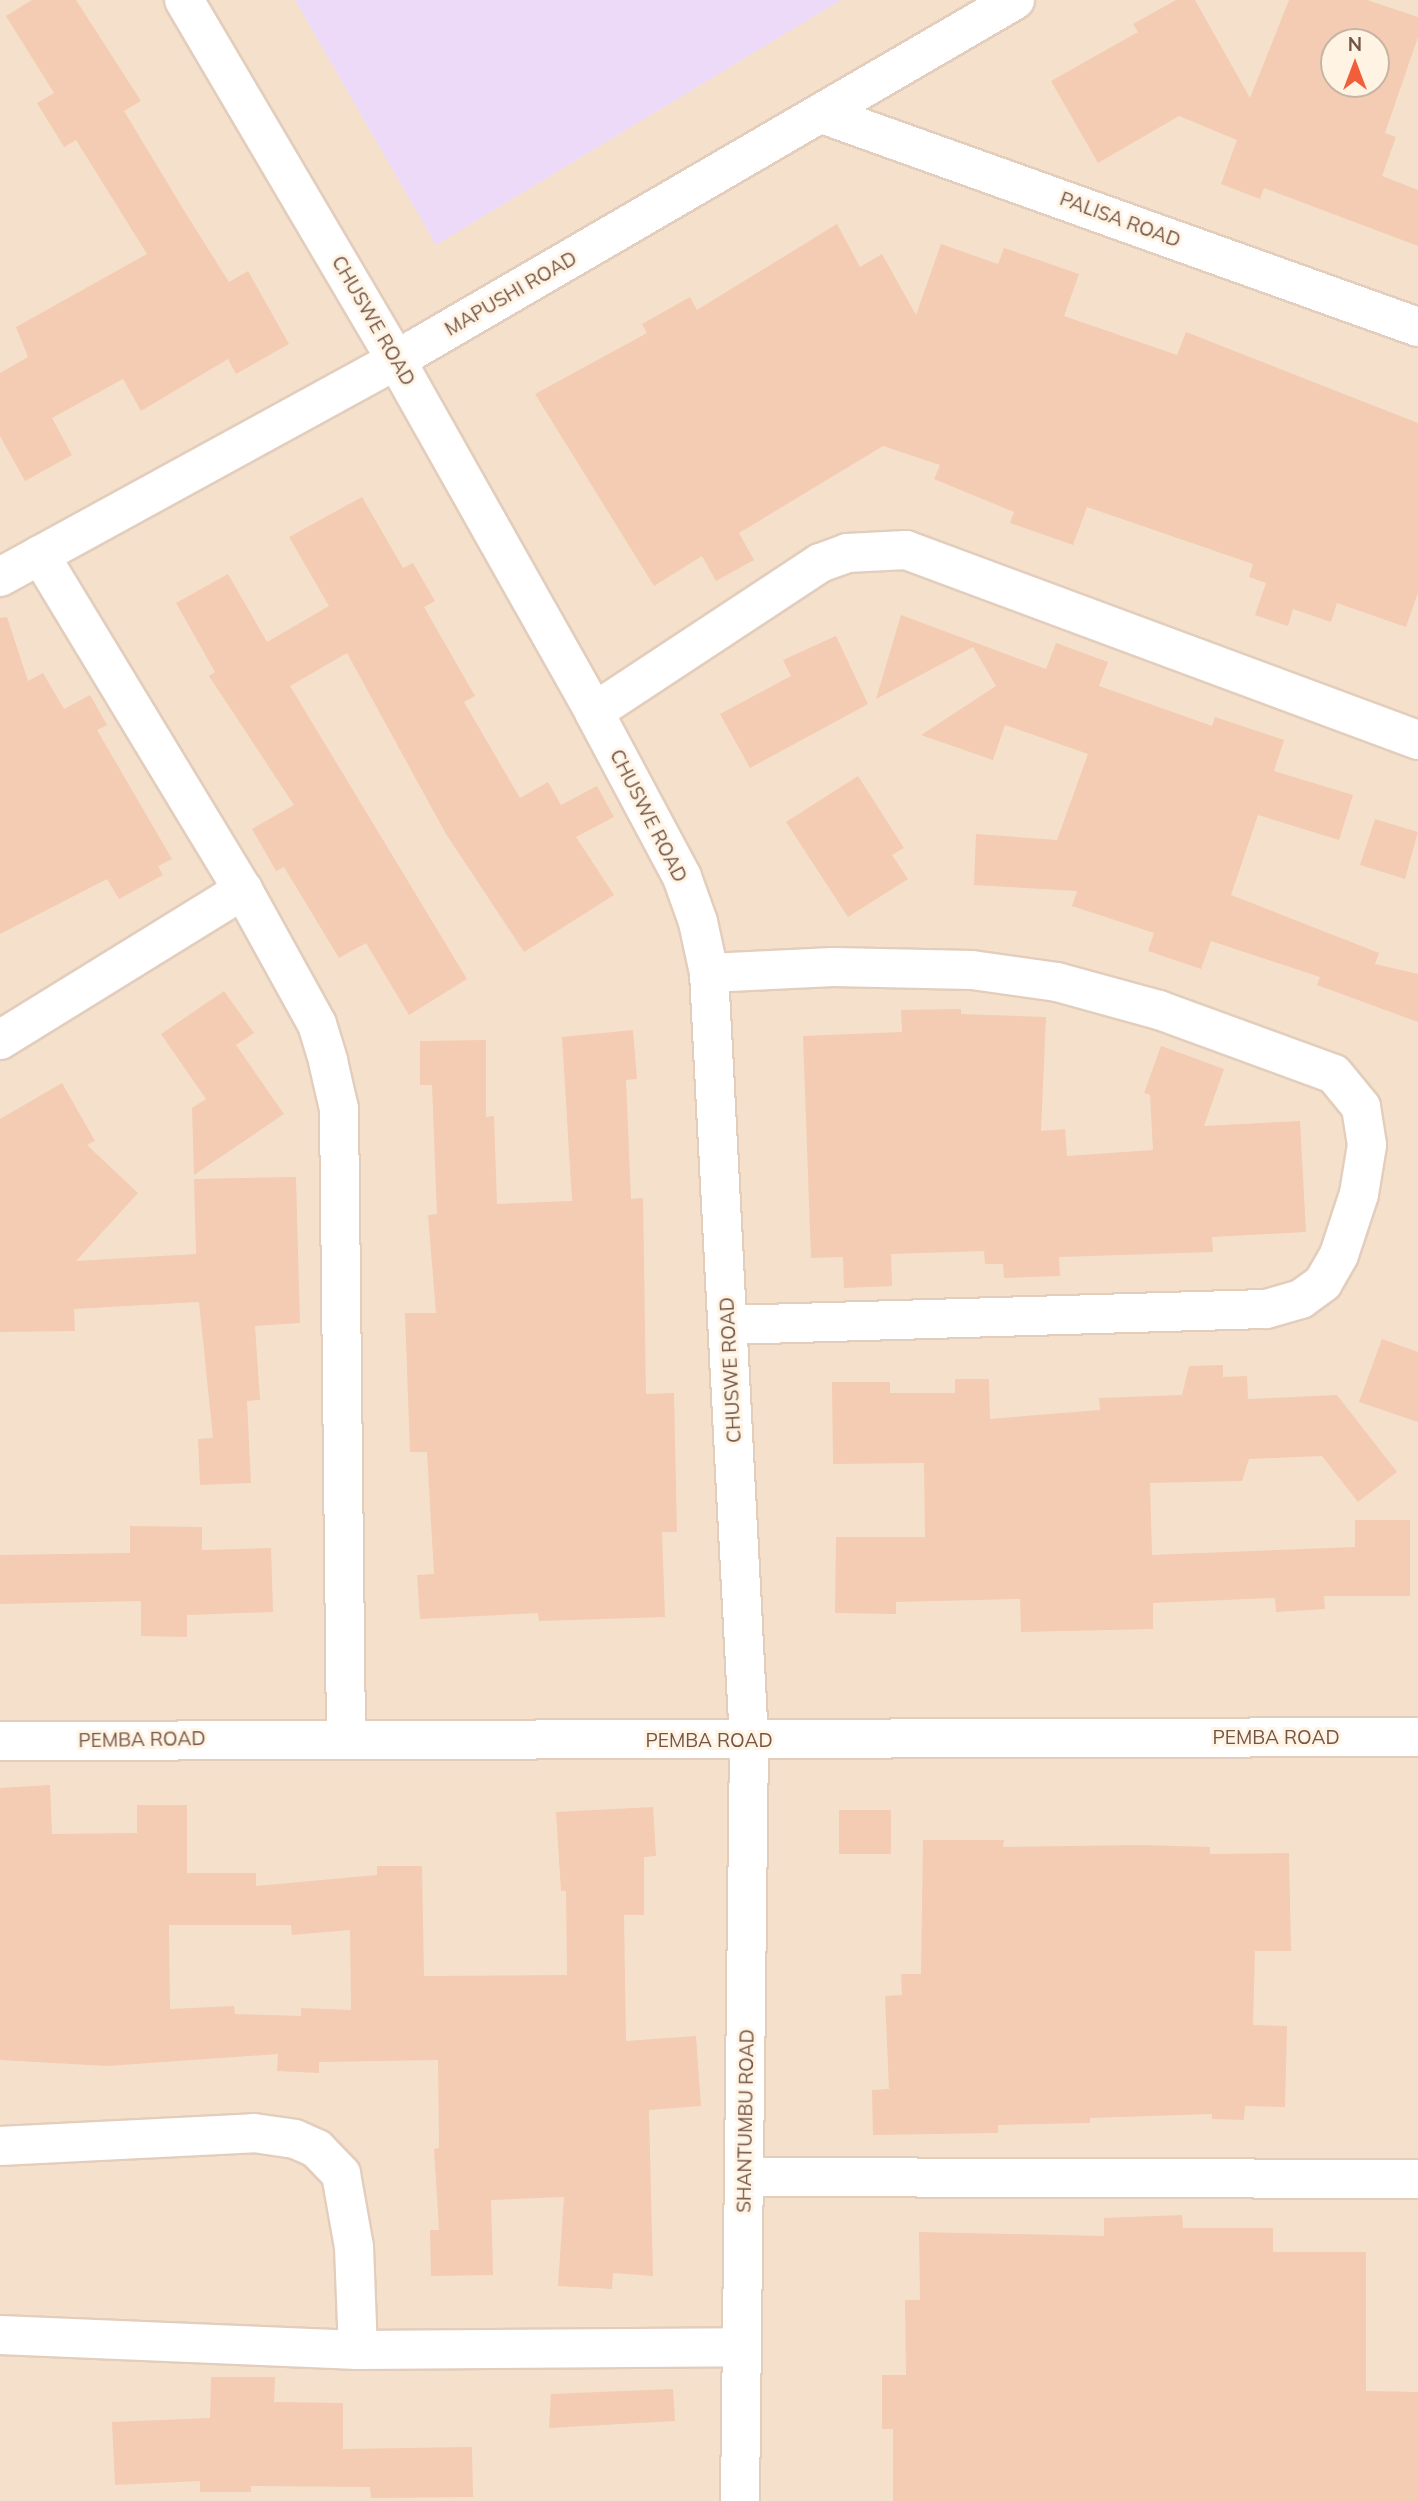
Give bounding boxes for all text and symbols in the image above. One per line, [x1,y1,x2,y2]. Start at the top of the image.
north arrow [1320,28,1390,98]
text: N [1348,32,1362,56]
street label: PALISA ROAD [1057,188,1183,252]
street label: MAPUSHI ROAD [441,247,581,341]
street label: CHUSWE ROAD [327,252,419,390]
street label: CHUSWE ROAD [605,746,691,886]
street label: CHUSWE ROAD [716,1297,746,1443]
street label: PEMBA ROAD [78,1727,206,1753]
street label: PEMBA ROAD [1212,1727,1340,1749]
street label: PEMBA ROAD [645,1730,773,1752]
street label: SHANTUMBU ROAD [733,2029,759,2213]

